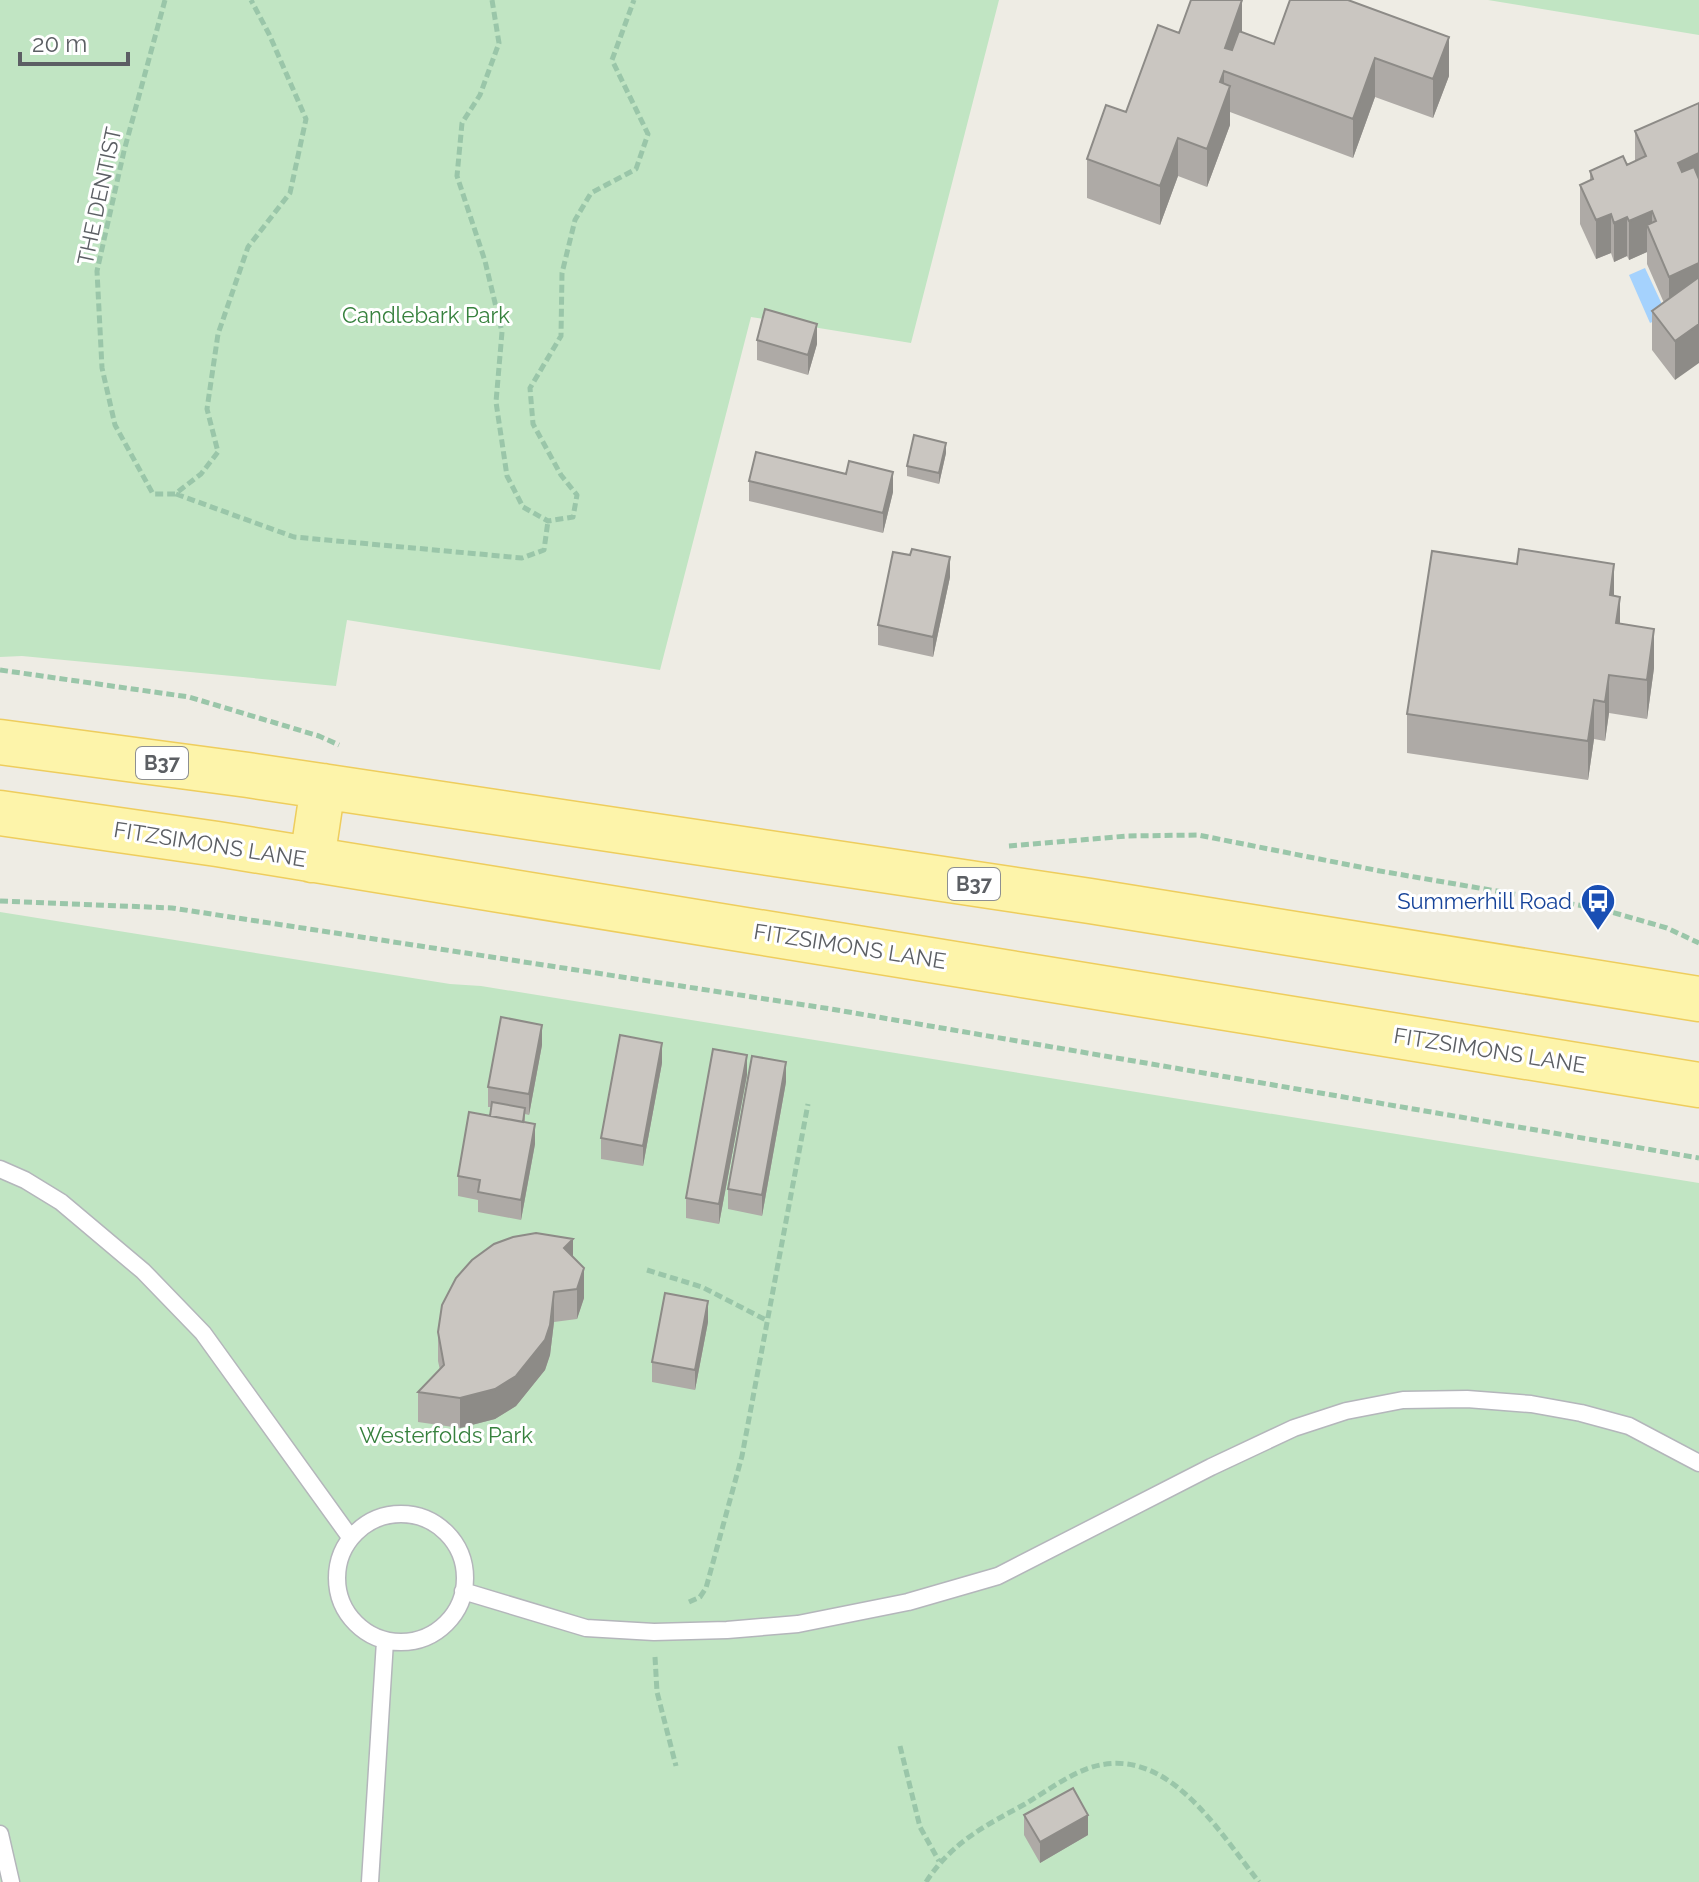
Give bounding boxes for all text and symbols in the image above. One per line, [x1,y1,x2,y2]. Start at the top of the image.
scale bar [20,16,128,66]
text: 20 m [32,29,87,58]
street label: THE DENTIST [72,124,126,267]
park label: Candlebark Park [342,302,510,328]
road number: B37 [136,747,188,779]
street label: FITZSIMONS LANE [112,816,308,872]
road number: B37 [948,868,1000,900]
bus stop icon: Summerhill Road [1579,882,1617,932]
place label: Summerhill Road [1397,888,1572,914]
street label: FITZSIMONS LANE [752,918,948,974]
street label: FITZSIMONS LANE [1392,1022,1588,1078]
park label: Westerfolds Park [359,1422,533,1448]

